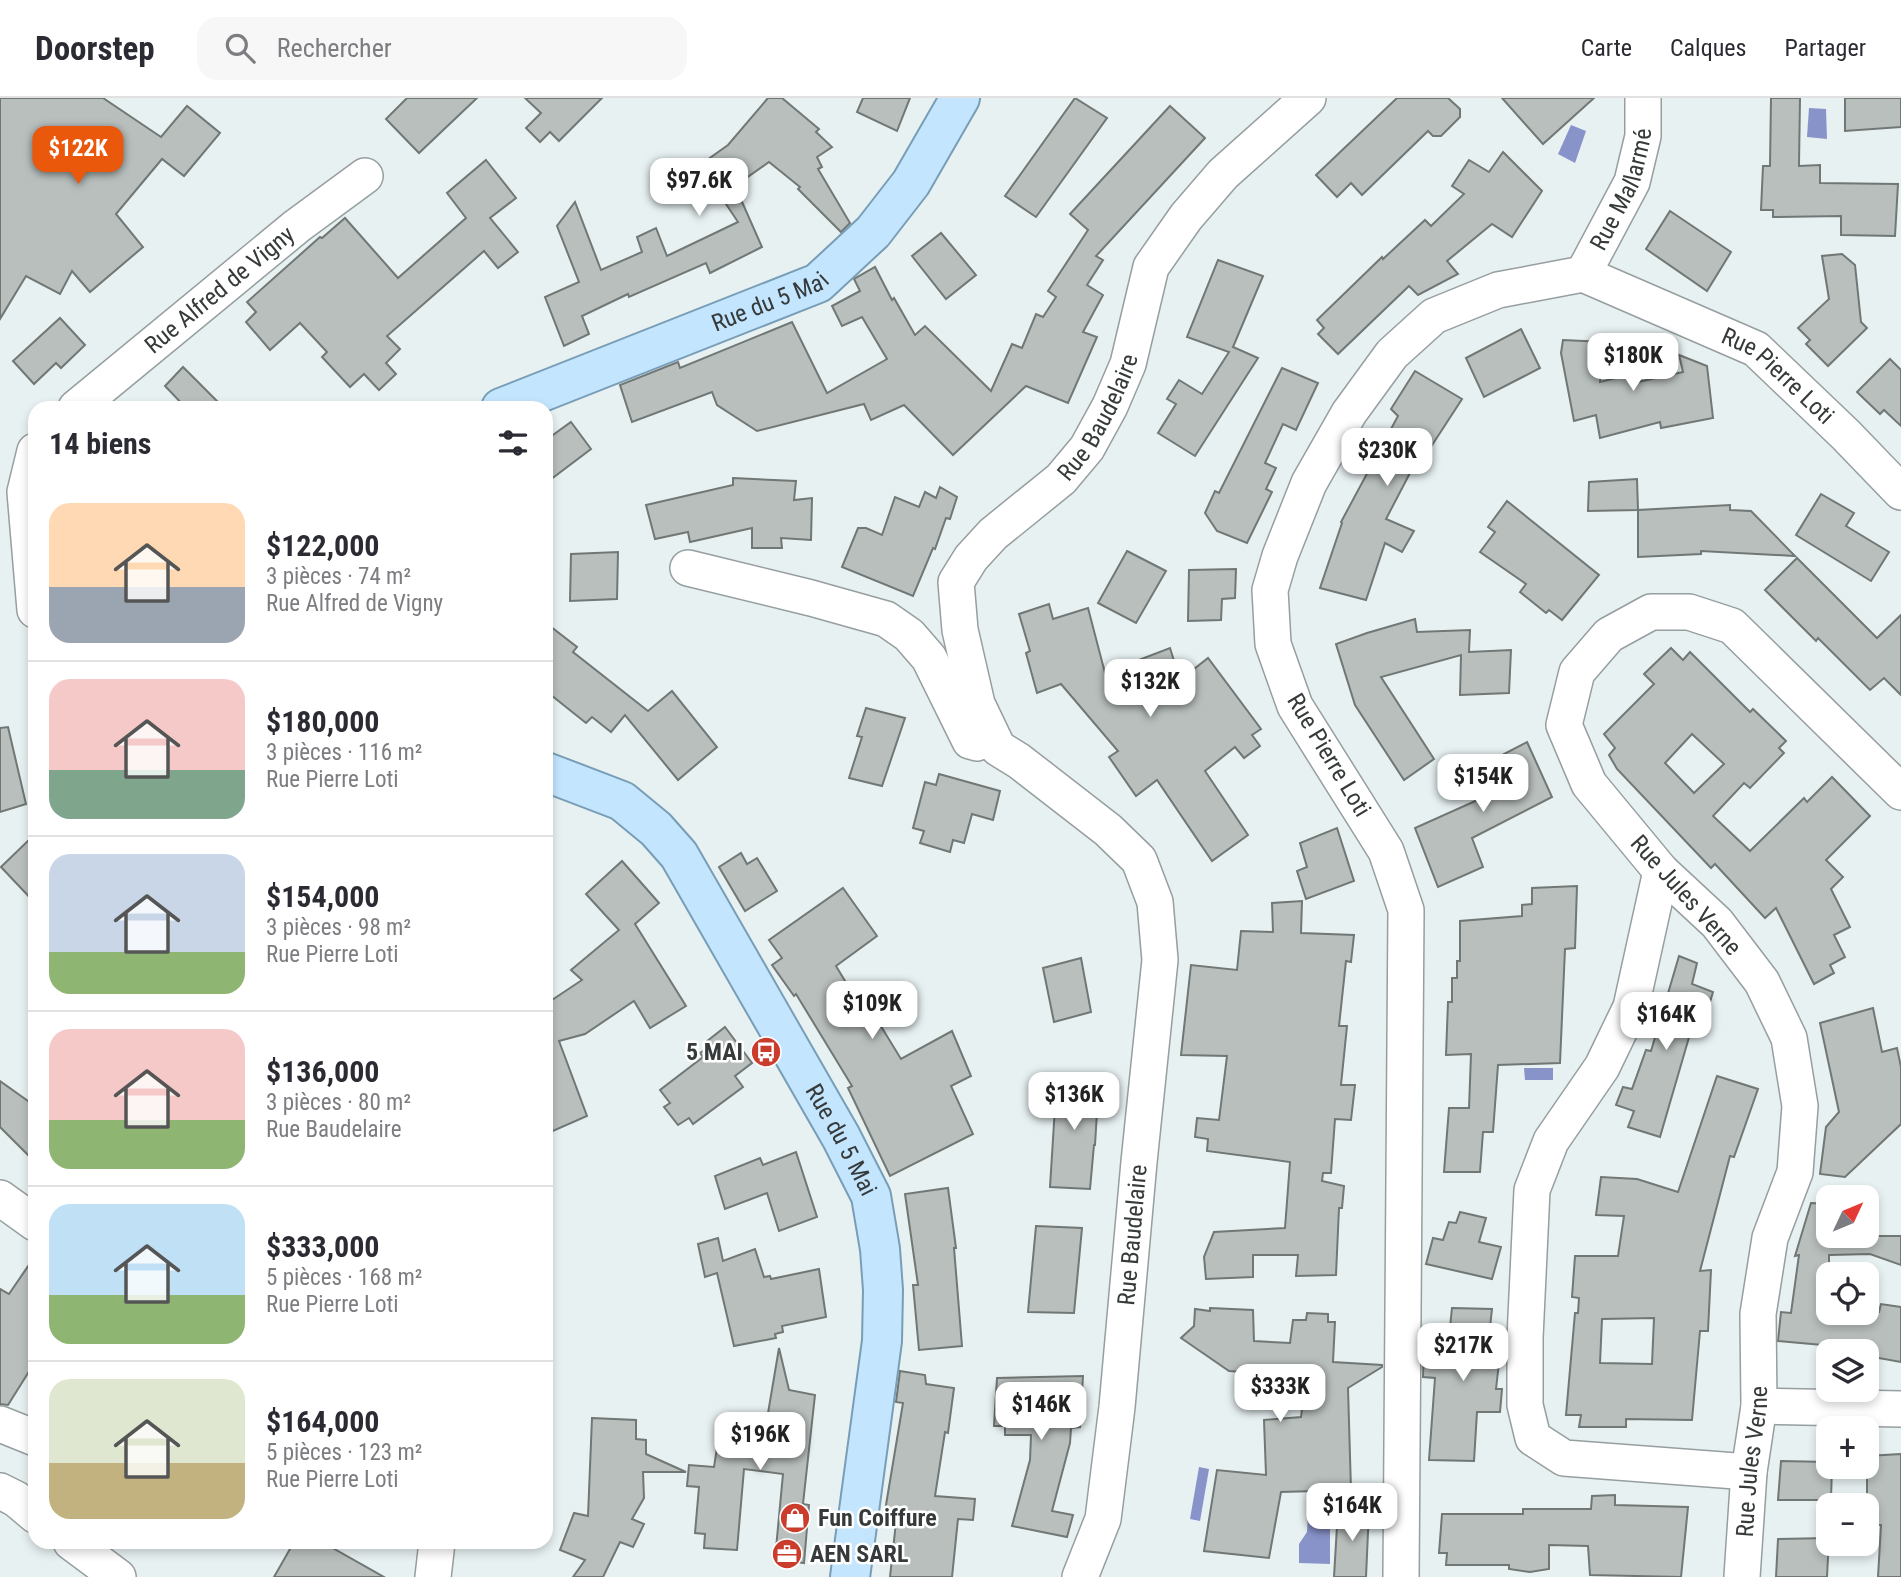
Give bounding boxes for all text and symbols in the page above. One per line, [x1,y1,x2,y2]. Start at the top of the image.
search box [197,17,687,80]
text: Doorstep [35,29,155,68]
icon: search [221,29,259,67]
text: Rechercher [277,33,392,63]
text: Carte [1581,34,1632,62]
text: Calques [1670,34,1746,62]
text: Partager [1784,34,1866,62]
pin: $122K [29,126,127,186]
street label: Rue Mallarmé [1584,129,1657,255]
text: $122K [48,135,108,162]
pin: $97.6K [642,158,756,218]
text: $97.6K [666,167,732,194]
street label: Rue Alfred de Vigny [139,220,300,359]
street label: Rue du 5 Mai [708,266,835,338]
street label: Rue Pierre Loti [1717,322,1840,430]
pin: $180K [1584,334,1682,393]
text: $180K [1603,342,1663,369]
street label: Rue Baudelaire [1052,351,1144,486]
icon: filters [494,424,532,462]
text: 14 biens [49,426,151,461]
pin: $230K [1338,428,1436,488]
text: $230K [1357,437,1417,464]
text: $122,000 [266,528,379,563]
icon: home [105,531,189,615]
text: 3 pièces · 74 m² [266,563,411,590]
text: Rue Alfred de Vigny [266,590,443,617]
pin: $132K [1101,660,1199,719]
text: $132K [1120,668,1180,695]
street label: Rue Pierre Loti [1281,688,1377,822]
text: $180,000 [266,704,379,739]
icon: home [105,707,189,791]
text: 3 pièces · 116 m² [266,739,422,766]
pin: $154K [1434,754,1532,814]
text: $154K [1453,763,1513,790]
text: Rue Pierre Loti [266,766,399,793]
street label: Rue Jules Verne [1625,829,1747,961]
text: $154,000 [266,879,379,914]
icon: home [105,882,189,966]
text: 3 pièces · 98 m² [266,914,411,941]
text: Rue Pierre Loti [266,941,399,968]
pin: $109K [823,982,921,1041]
text: $109K [842,990,902,1017]
pin: $164K [1617,992,1715,1052]
text: $164K [1636,1001,1696,1028]
bus stop icon: 5 MAI [749,1035,783,1069]
place label: 5 MAI [686,1038,743,1066]
text: $136,000 [266,1054,379,1089]
icon: home [105,1057,189,1141]
pin: $136K [1025,1072,1123,1132]
street label: Rue du 5 Mai [800,1079,882,1200]
text: $136K [1044,1081,1104,1108]
text: 3 pièces · 80 m² [266,1089,411,1116]
text: Rue Baudelaire [266,1116,401,1143]
street label: Rue Baudelaire [1112,1163,1153,1307]
north arrow [1816,1185,1880,1248]
map controls [1816,1185,1879,1556]
text: $333,000 [266,1229,379,1264]
icon: home [105,1232,189,1316]
button: locate [1816,1262,1879,1325]
text: 5 pièces · 168 m² [266,1264,422,1291]
text: Rue Pierre Loti [266,1291,399,1318]
pin: $217K [1414,1324,1512,1383]
text: $217K [1433,1332,1493,1359]
button: layers [1816,1339,1879,1402]
pin: $333K [1231,1364,1329,1424]
text: $333K [1250,1373,1310,1400]
pin: $146K [992,1382,1090,1442]
street label: Rue Jules Verne [1731,1386,1773,1538]
text: $146K [1011,1391,1071,1418]
text: $164,000 [266,1404,379,1439]
icon: home [105,1407,189,1491]
pin: $196K [711,1412,809,1472]
button: + [1816,1416,1879,1479]
text: $196K [730,1421,790,1448]
text: 5 pièces · 123 m² [266,1439,422,1466]
text: Rue Pierre Loti [266,1466,399,1493]
pin: $164K [1303,1484,1401,1543]
text: $164K [1322,1492,1382,1519]
button: − [1816,1493,1879,1556]
shop icon: Fun Coiffure [778,1501,812,1535]
place label: Fun Coiffure [818,1504,937,1532]
office icon: AEN SARL [770,1537,804,1571]
place label: AEN SARL [810,1540,908,1568]

